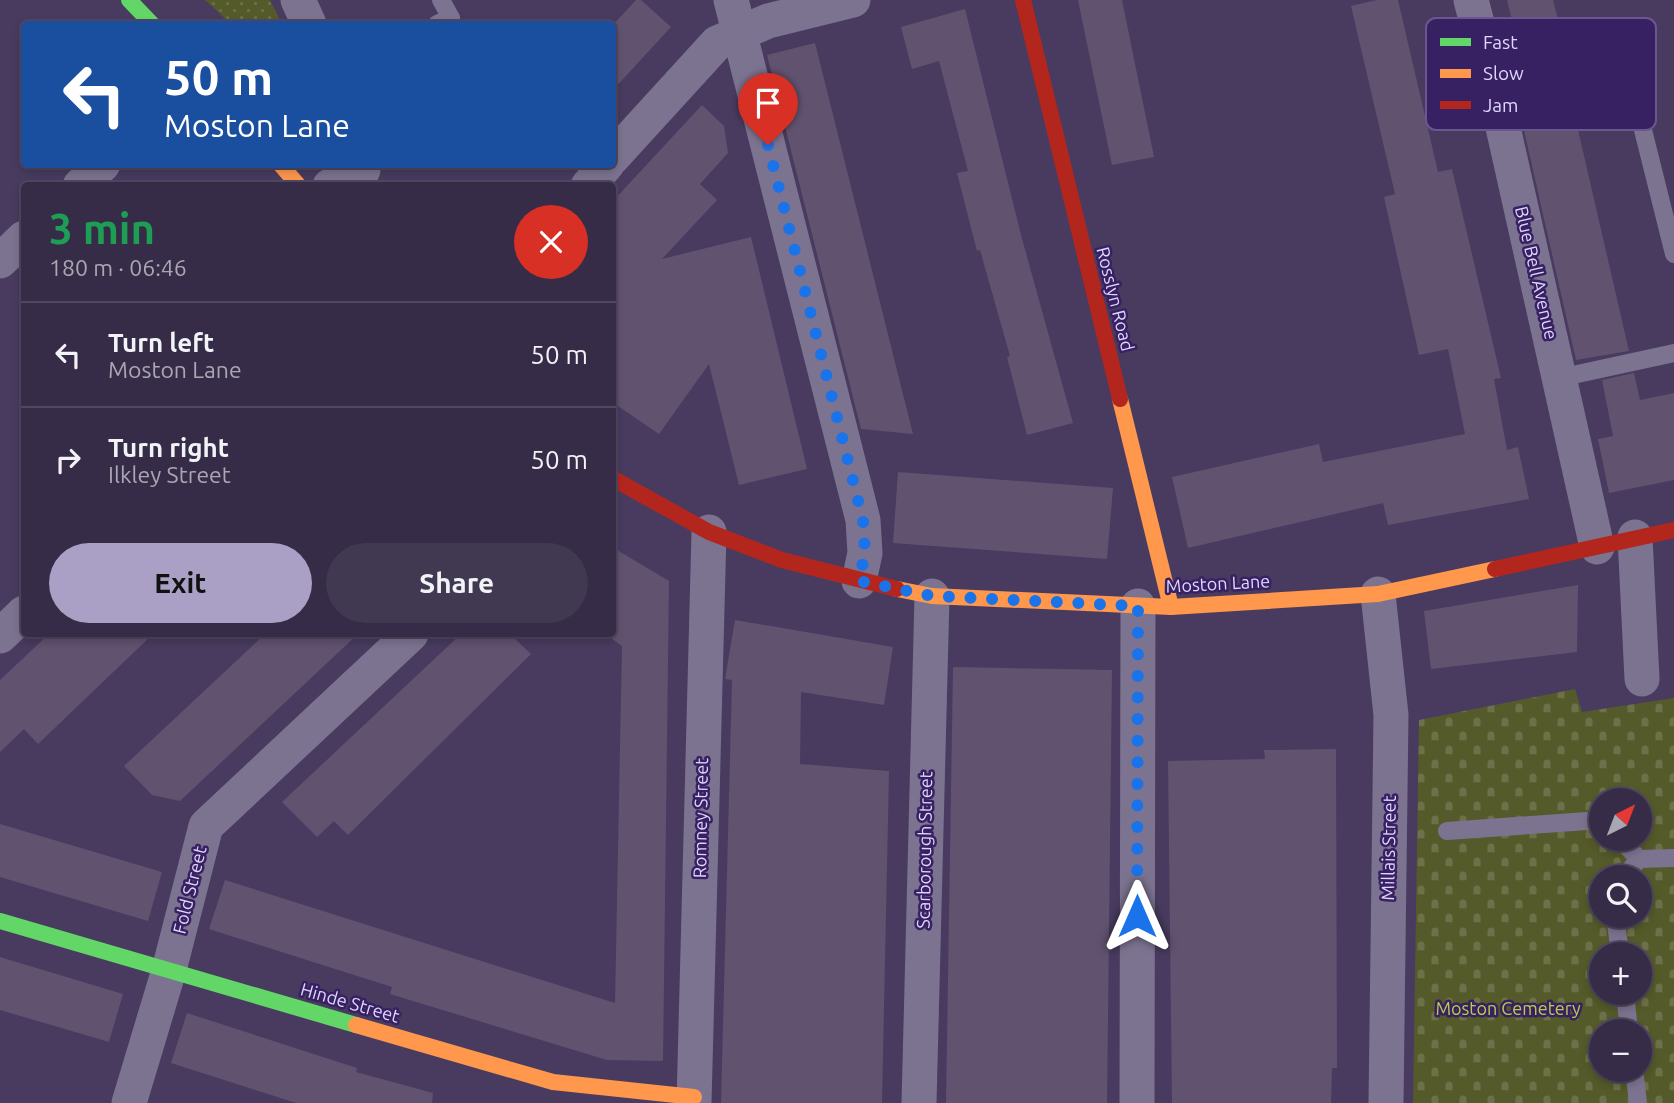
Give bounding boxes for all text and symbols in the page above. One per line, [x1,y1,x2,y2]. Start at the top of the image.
legend [1426,18,1656,130]
text: Fast [1483,31,1518,53]
icon: left [49,49,140,140]
text: 50 m [164,49,273,104]
text: Slow [1483,62,1524,84]
pin [738,73,798,145]
icon: arrive [749,84,787,122]
text: Jam [1483,94,1519,116]
text: Moston Lane [164,107,350,143]
street label: Blue Bell Avenue [1512,204,1562,341]
text: 3 min [49,205,155,252]
button: close [514,205,588,279]
street label: Rosslyn Road [1093,245,1139,353]
text: 180 m · 06:46 [49,255,187,280]
text: Turn left [108,328,214,357]
icon: left [49,336,87,374]
text: 50 m [530,340,588,369]
text: Moston Lane [108,357,242,382]
text: Turn right [108,433,229,462]
icon: right [49,441,87,479]
text: 50 m [530,445,588,474]
text: Ilkley Street [108,462,231,487]
button: Exit [49,543,312,623]
button: Share [326,543,588,623]
street label: Moston Lane [1165,570,1271,596]
street label: Romney Street [689,758,711,878]
street label: Scarborough Street [913,771,935,929]
north arrow [1589,788,1652,850]
map controls [1589,788,1652,1082]
street label: Millais Street [1377,795,1399,901]
street label: Fold Street [168,844,210,936]
button: search [1589,865,1652,928]
position arrow [1100,879,1174,953]
button: + [1589,942,1652,1005]
street label: Hinde Street [298,978,402,1026]
park label: Moston Cemetery [1435,998,1581,1018]
button: − [1589,1019,1652,1082]

